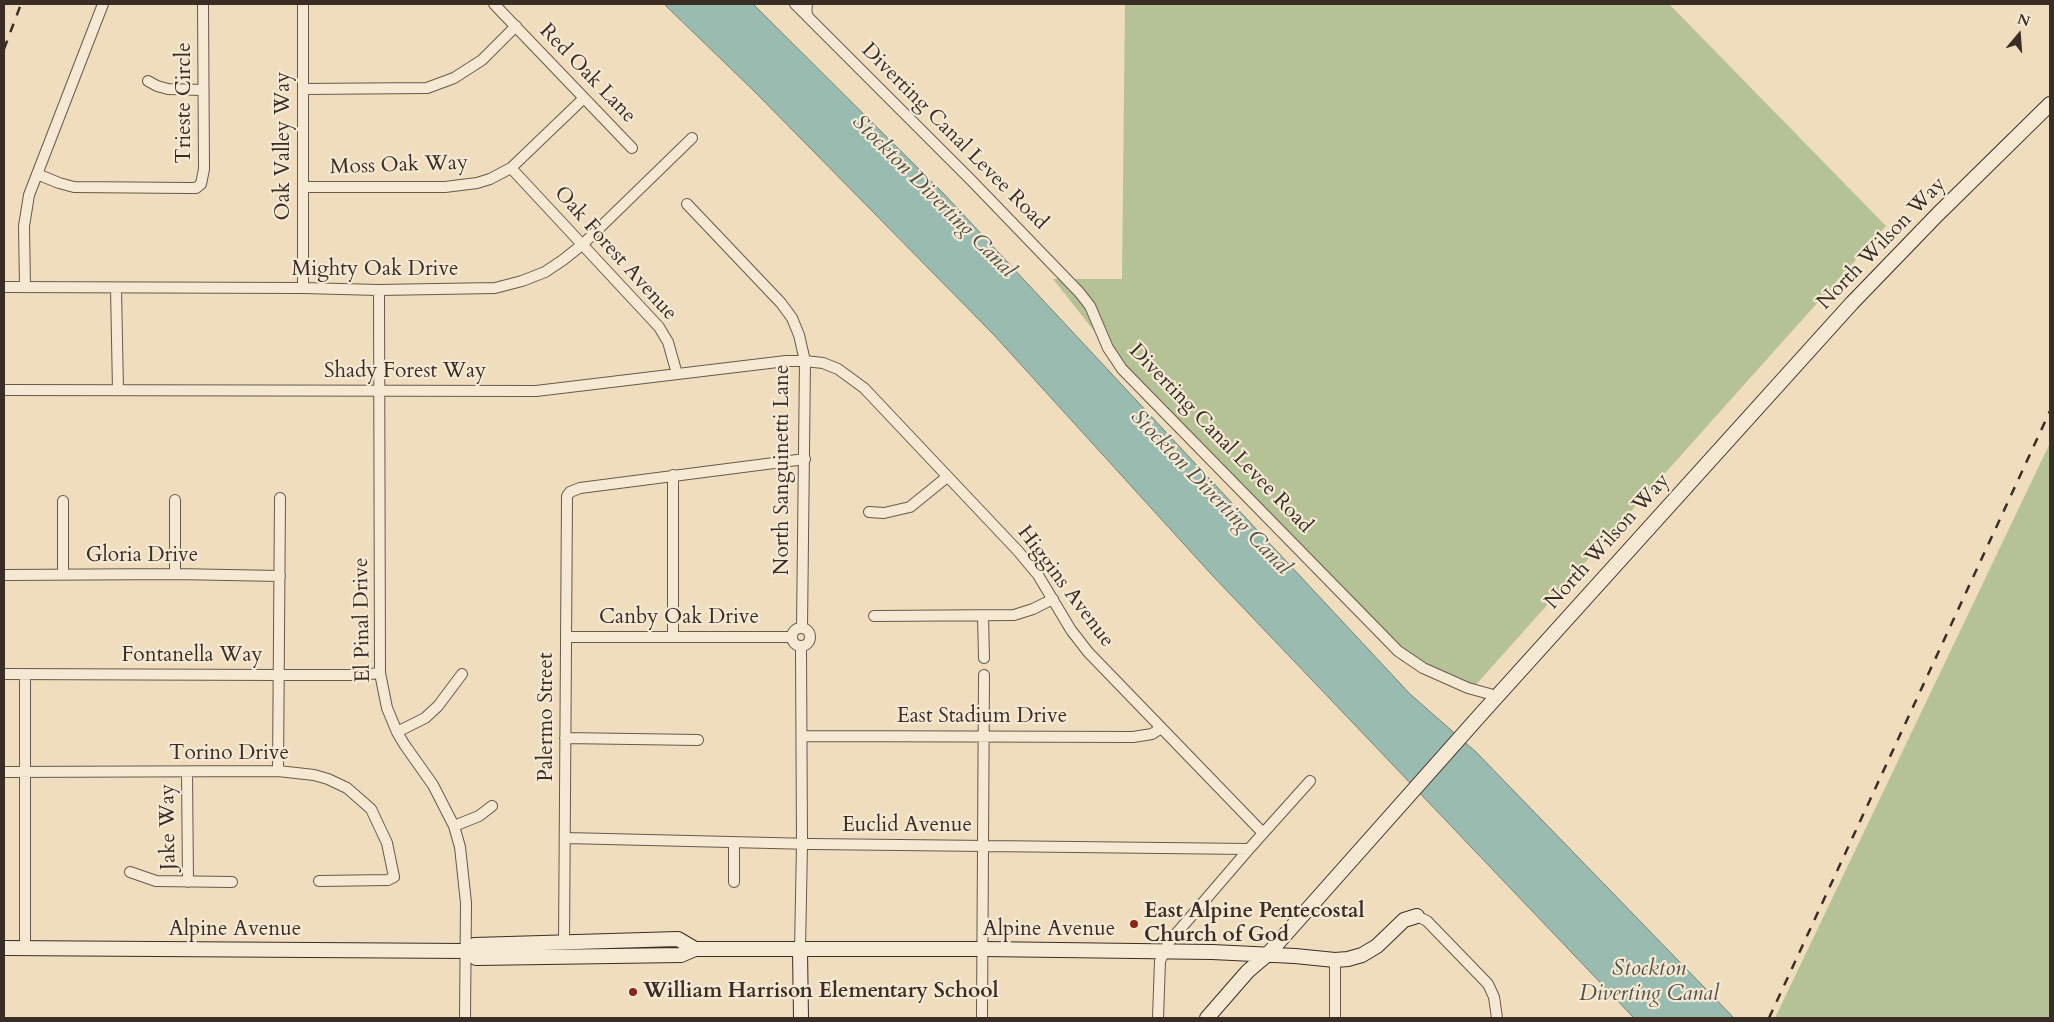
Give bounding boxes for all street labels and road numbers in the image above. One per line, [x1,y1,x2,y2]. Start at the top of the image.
street label: Red Oak Lane [533,19,641,129]
street label: Diverting Canal Levee Road [855,38,1053,236]
street label: Trieste Circle [172,42,198,164]
street label: Oak Valley Way [271,72,297,220]
street label: Moss Oak Way [329,151,469,181]
street label: North Wilson Way [1812,172,1952,316]
street label: Oak Forest Avenue [548,182,682,326]
street label: Mighty Oak Drive [291,257,459,283]
street label: Diverting Canal Levee Road [1123,339,1317,539]
street label: Shady Forest Way [324,359,486,385]
street label: North Sanguinetti Lane [770,365,796,575]
street label: North Wilson Way [1540,469,1676,615]
street label: Higgins Avenue [1011,521,1119,653]
street label: Gloria Drive [86,543,198,569]
street label: El Pinal Drive [349,557,377,683]
street label: Canby Oak Drive [599,605,759,631]
street label: Fontanella Way [121,643,263,669]
street label: Palermo Street [534,652,560,782]
street label: East Stadium Drive [897,704,1067,730]
street label: Torino Drive [169,741,289,767]
street label: Jake Way [156,784,182,870]
street label: Euclid Avenue [842,813,972,839]
street label: Alpine Avenue [169,917,301,943]
street label: Alpine Avenue [983,917,1115,943]

